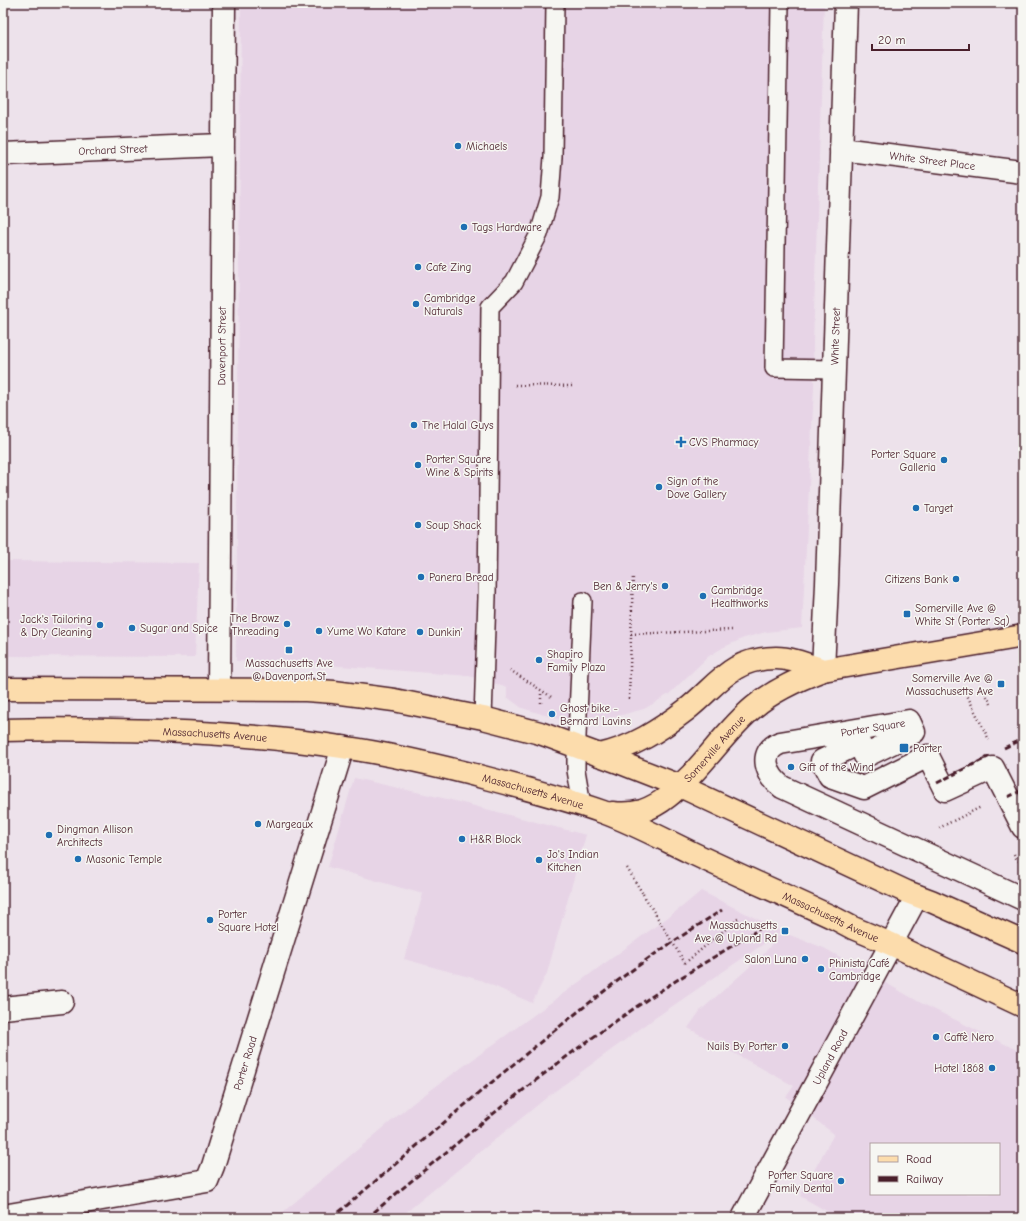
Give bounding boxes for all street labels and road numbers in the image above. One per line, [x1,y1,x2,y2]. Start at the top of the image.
street label: Orchard Street [78,142,149,157]
street label: White Street Place [889,149,976,172]
street label: Davenport Street [215,306,228,386]
street label: White Street [828,306,843,365]
street label: Somerville Avenue [681,712,748,785]
street label: Porter Square [840,716,907,740]
street label: Massachusetts Avenue [162,725,268,744]
street label: Massachusetts Avenue [481,771,586,812]
street label: Massachusetts Avenue [781,889,881,945]
street label: Upland Road [810,1027,850,1087]
street label: Porter Road [230,1034,260,1092]

